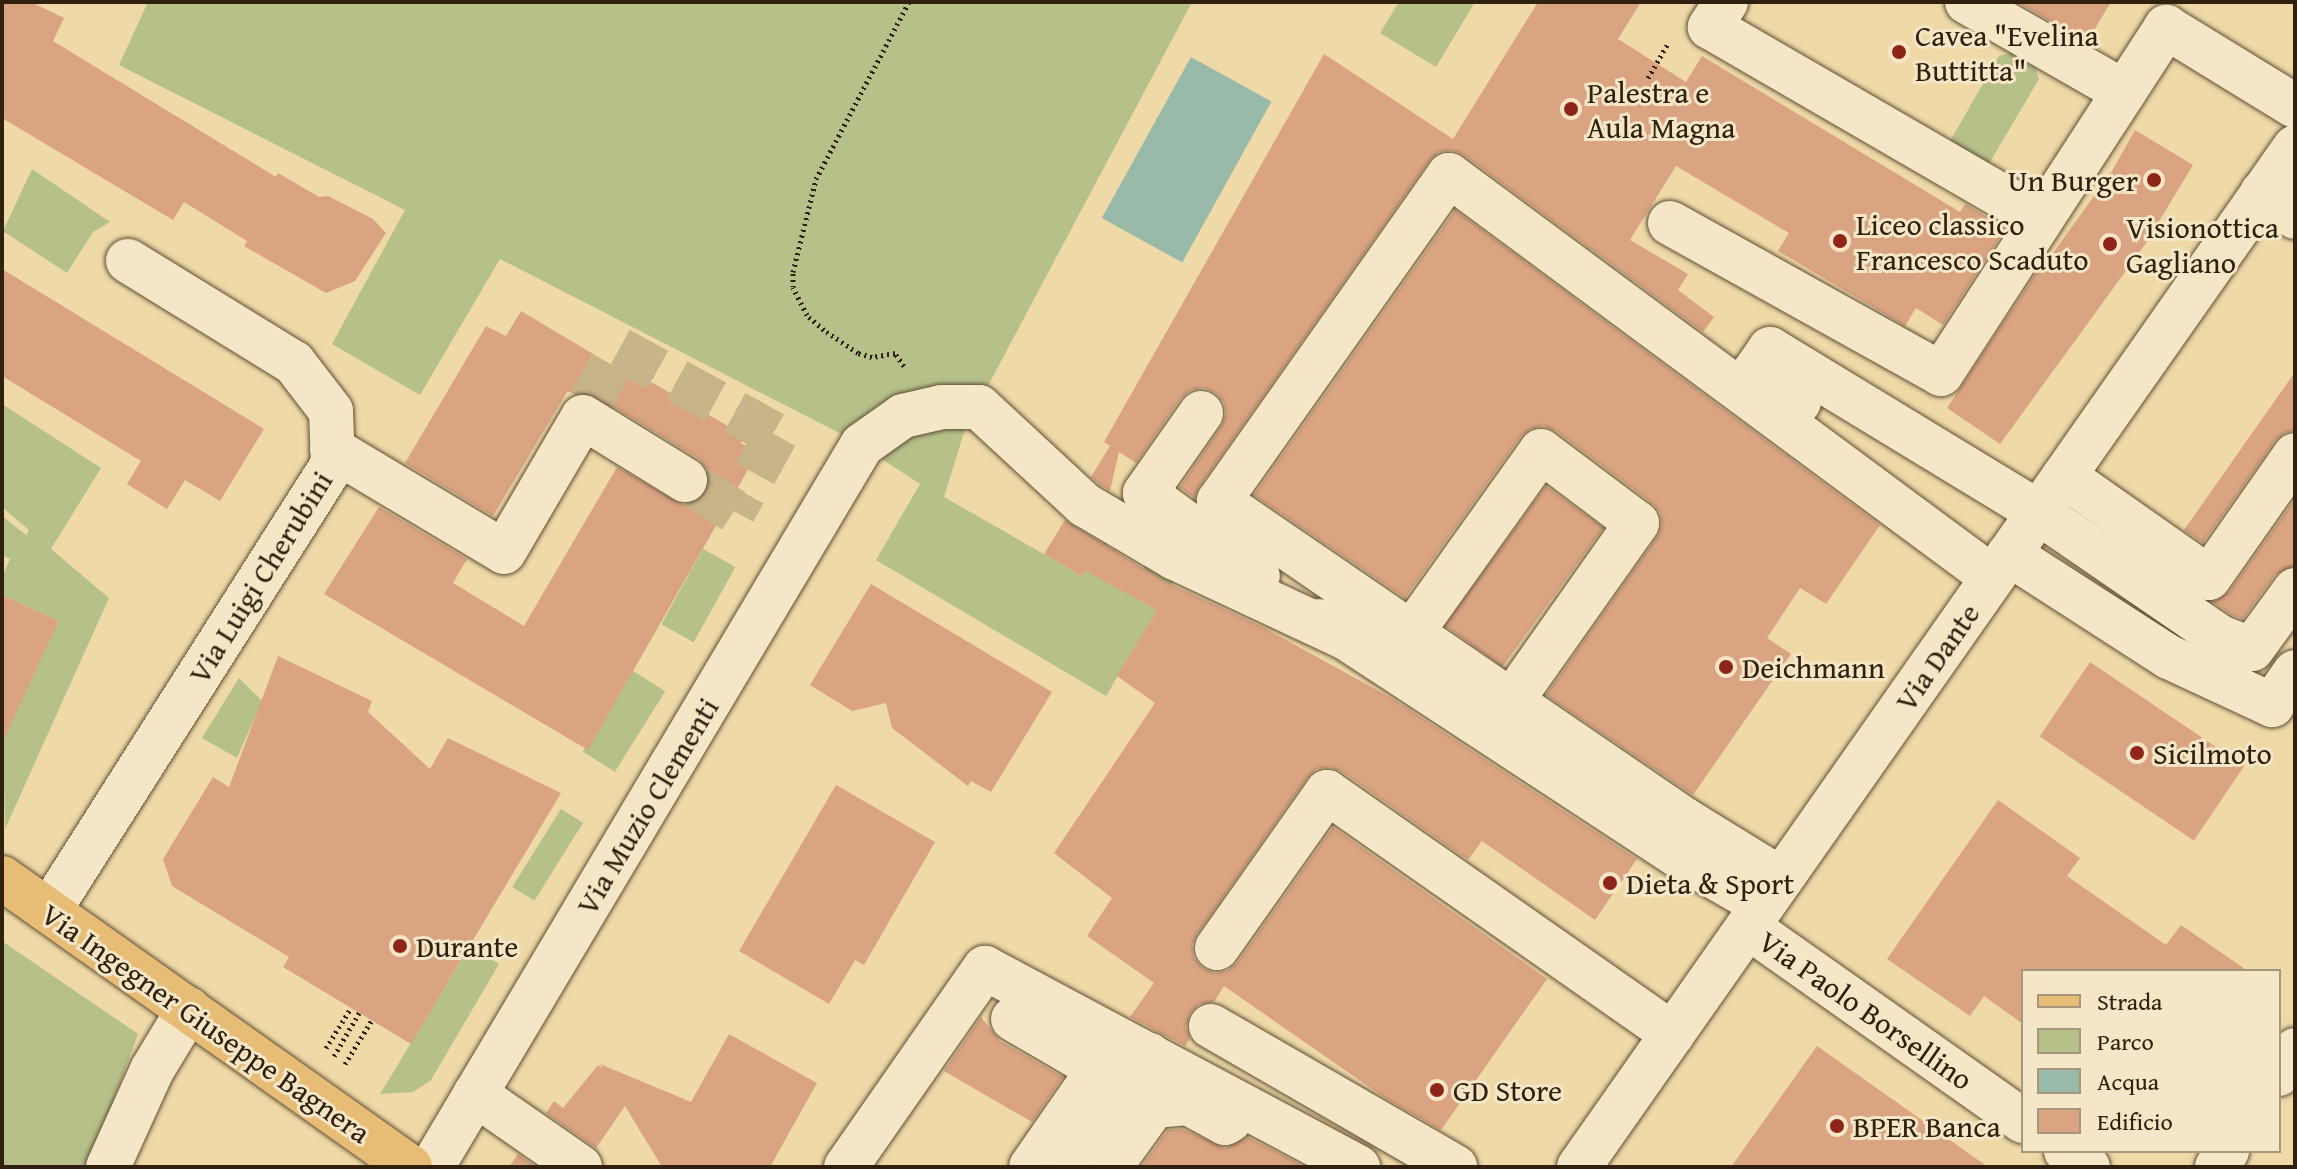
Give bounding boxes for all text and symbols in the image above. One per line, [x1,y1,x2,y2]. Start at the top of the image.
place label: Cavea "Evelina Buttitta" [1915,17,2099,88]
marker: Cavea "Evelina Buttitta" [1890,43,1908,61]
place label: Palestra e Aula Magna [1587,74,1735,144]
marker: Palestra e Aula Magna [1562,100,1580,118]
place label: Un Burger [2008,162,2138,198]
marker: Un Burger [2145,171,2163,189]
place label: Liceo classico Francesco Scaduto [1856,206,2088,276]
place label: Visionottica Gagliano [2126,209,2279,280]
marker: Liceo classico Francesco Scaduto [1831,232,1849,250]
marker: Visionottica Gagliano [2101,235,2119,253]
street label: Via Luigi Cherubini [180,464,340,690]
street label: Via Dante [1887,596,1987,718]
place label: Deichmann [1742,649,1885,685]
marker: Deichmann [1717,658,1735,676]
street label: Via Muzio Clementi [568,691,726,921]
place label: Sicilmoto [2153,735,2272,771]
marker: Sicilmoto [2128,744,2146,762]
place label: Dieta & Sport [1626,865,1794,901]
marker: Dieta & Sport [1601,874,1619,892]
street label: Via Ingegner Giuseppe Bagnera [35,895,377,1151]
street label: Via Paolo Borsellino [1752,923,1980,1097]
place label: Durante [416,928,518,964]
marker: Durante [391,937,409,955]
legend [2021,969,2281,1153]
text: Strada [2097,984,2162,1019]
text: Parco [2097,1024,2154,1059]
text: Acqua [2097,1064,2159,1099]
place label: GD Store [1453,1072,1562,1108]
marker: GD Store [1428,1081,1446,1099]
text: Edificio [2097,1104,2173,1139]
place label: BPER Banca [1853,1108,2001,1144]
marker: BPER Banca [1828,1117,1846,1135]

